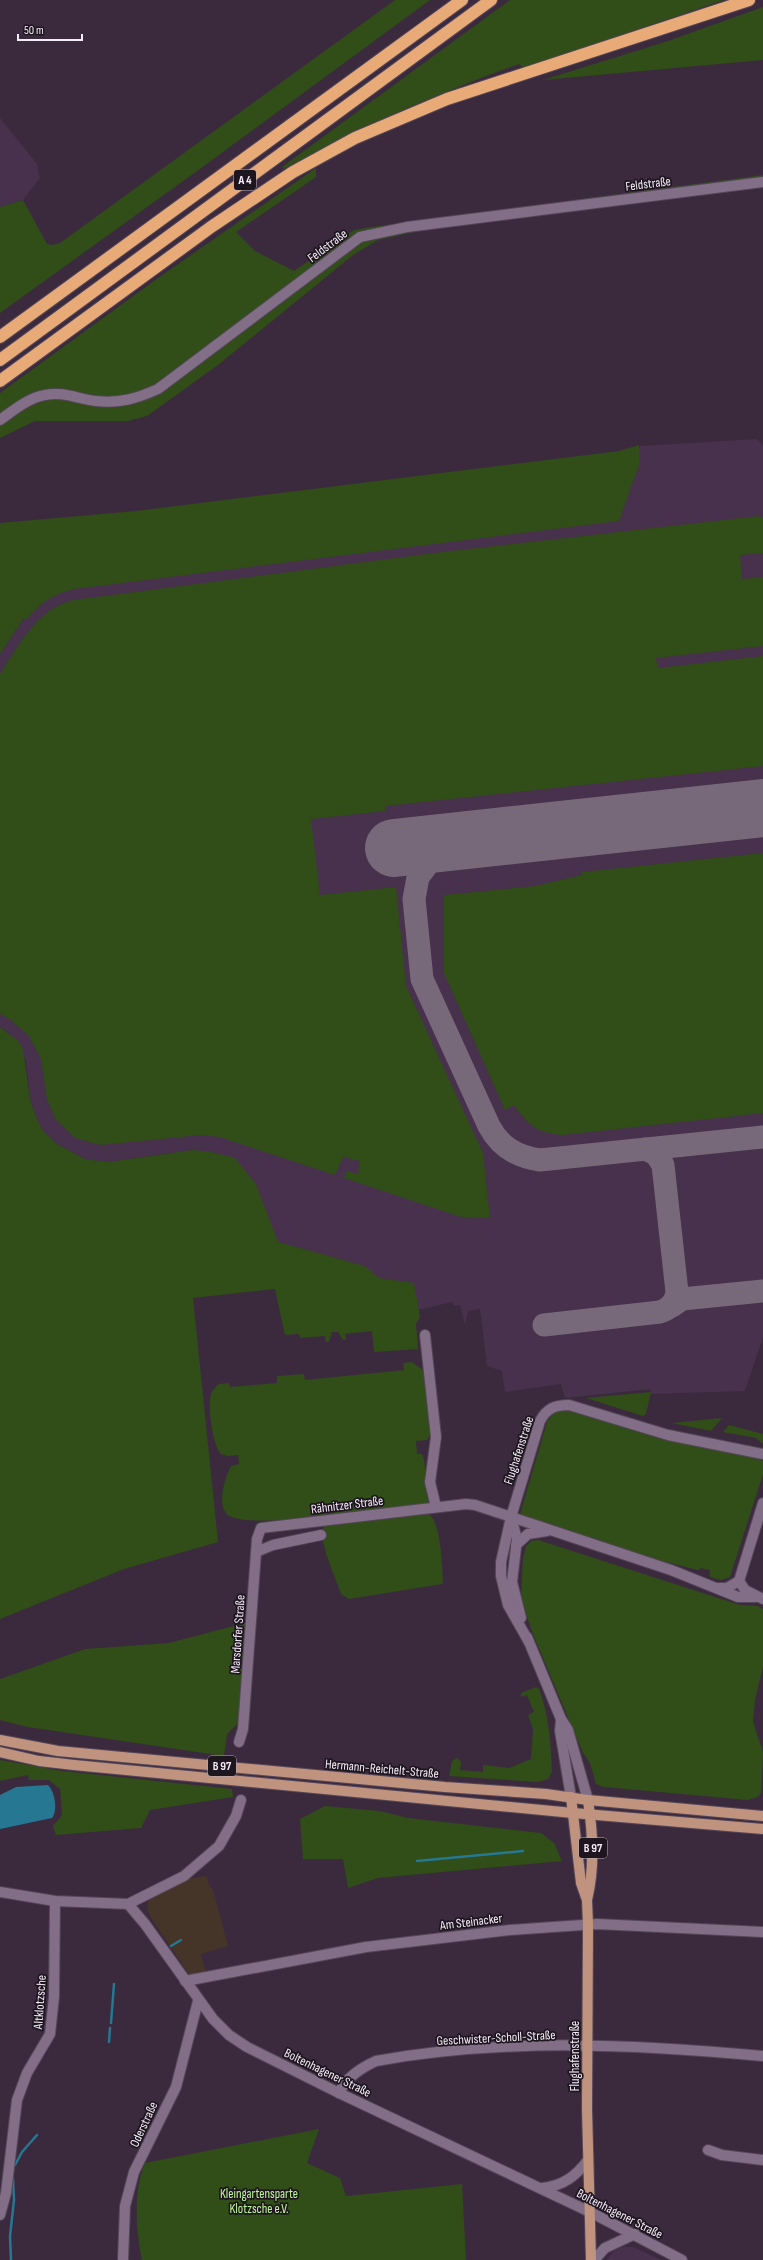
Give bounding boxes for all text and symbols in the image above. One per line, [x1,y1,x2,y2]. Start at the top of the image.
scale bar [18,16,82,42]
text: 50 m [24,23,44,38]
road number: A 4 [234,170,256,190]
street label: Feldstraße [624,173,672,195]
street label: Feldstraße [305,226,351,266]
street label: Flughafenstraße [500,1414,537,1486]
street label: Rähnitzer Straße [310,1493,384,1517]
street label: Marsdorfer Straße [227,1594,249,1674]
road number: B 97 [208,1756,236,1776]
street label: Hermann-Reichelt-Straße [324,1756,439,1782]
road number: B 97 [579,1838,607,1858]
street label: Am Steinacker [438,1910,504,1934]
street label: Altklotzsche [30,1974,50,2031]
street label: Flughafenstraße [567,2021,583,2091]
street label: Geschwister-Scholl-Straße [436,2027,556,2049]
street label: Boltenhagener Straße [282,2045,374,2101]
street label: Oderstraße [126,2099,161,2150]
street label: Boltenhagener Straße [574,2185,665,2242]
park label: Kleingartensparte Klotzsche e.V. [220,2186,298,2217]

